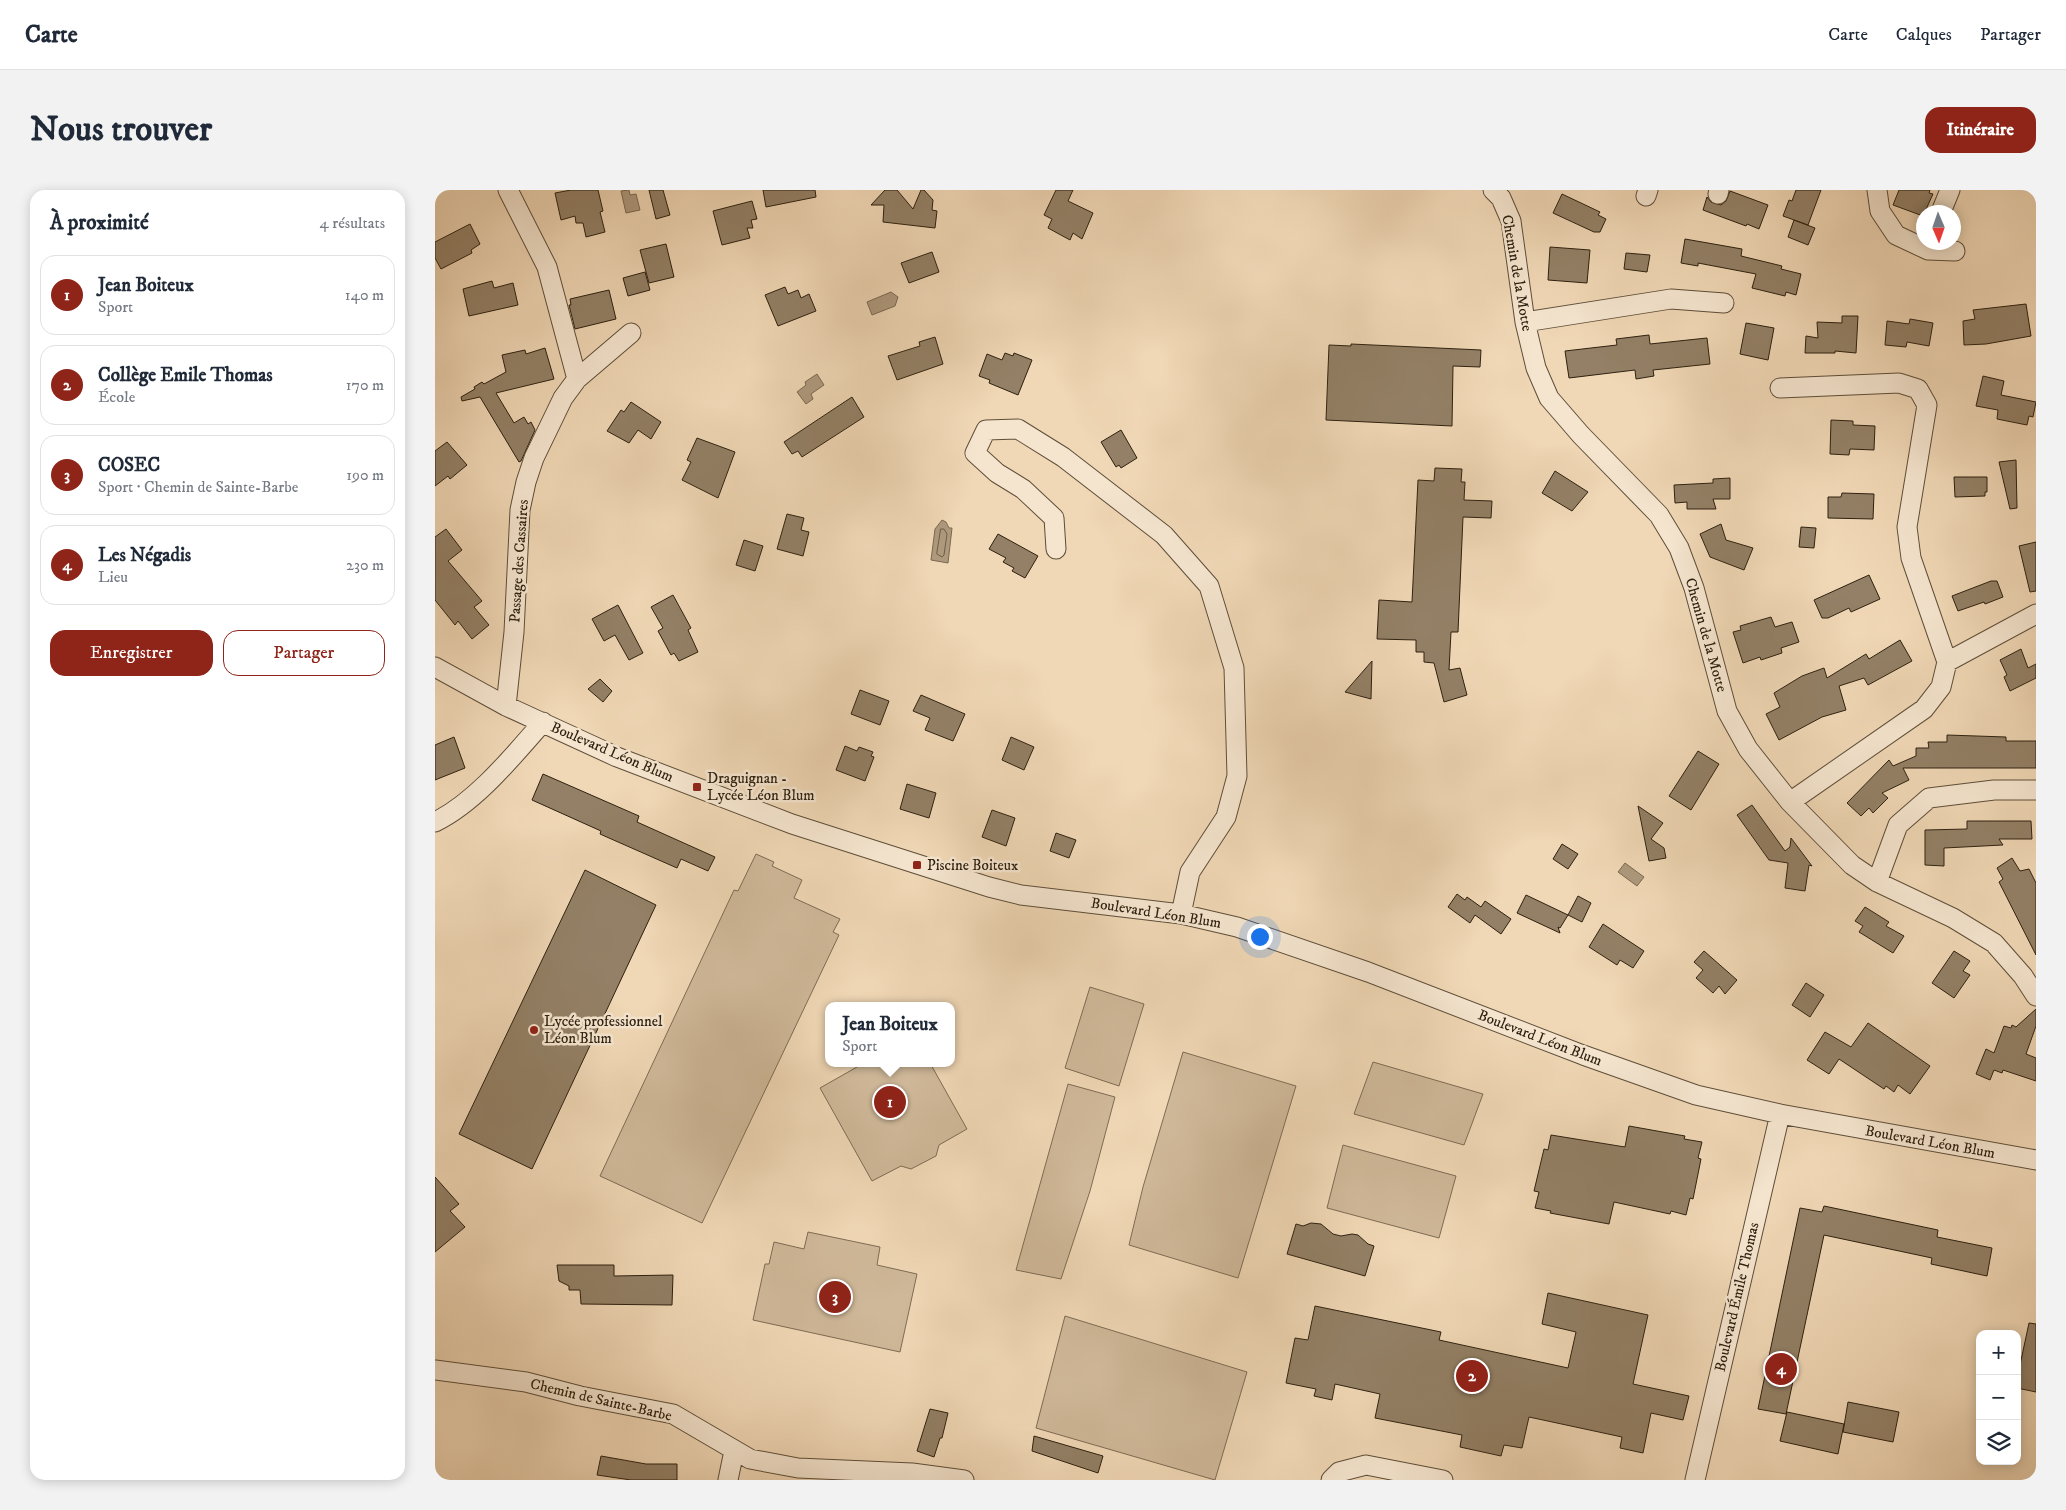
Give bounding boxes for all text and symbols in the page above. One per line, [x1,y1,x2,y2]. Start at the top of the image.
text: Carte [25,20,78,50]
text: Carte [1828,24,1868,46]
text: Calques [1896,24,1952,46]
text: Partager [1980,24,2041,46]
button: Itinéraire [1925,107,2036,153]
text: Nous trouver [30,108,212,152]
north arrow [1916,205,1961,250]
text: À proximité [50,210,149,236]
text: 4 résultats [320,213,385,233]
street label: Chemin de la Motte [1497,213,1537,333]
text: Jean Boiteux [98,274,194,297]
text: 1 [64,285,70,305]
text: 140 m [345,285,384,305]
text: Sport [98,297,133,317]
text: Collège Emile Thomas [98,364,273,387]
text: 2 [63,375,71,395]
text: 170 m [346,375,384,395]
text: École [98,387,135,407]
text: COSEC [98,454,160,477]
text: 3 [64,465,70,485]
text: 190 m [346,465,384,485]
text: Sport · Chemin de Sainte-Barbe [98,477,298,497]
street label: Passage des Cassaires [505,499,533,623]
text: Les Négadis [98,544,191,567]
text: 4 [62,555,72,575]
text: 230 m [346,555,384,575]
text: Lieu [98,567,128,587]
street label: Chemin de la Motte [1681,576,1731,694]
button: Enregistrer [50,630,213,676]
button: Partager [223,630,385,676]
street label: Boulevard Léon Blum [548,718,676,786]
place label: Draguignan - Lycée Léon Blum [707,769,815,805]
marker: Draguignan - Lycée Léon Blum [691,781,703,793]
place label: Piscine Boiteux [927,856,1019,875]
marker: Piscine Boiteux [911,859,923,871]
street label: Boulevard Léon Blum [1089,893,1223,933]
your location [1247,924,1273,950]
popup [825,1002,955,1067]
street label: Boulevard Léon Blum [1475,1006,1605,1070]
place label: Lycée professionnel Léon Blum [544,1012,663,1048]
text: Jean Boiteux [842,1013,938,1036]
marker: Lycée professionnel Léon Blum [528,1024,540,1036]
text: Sport [842,1036,877,1056]
pin: 1 [874,1083,906,1121]
street label: Boulevard Léon Blum [1864,1121,1996,1163]
street label: Boulevard Émile Thomas [1711,1220,1763,1374]
pin: 3 [819,1278,851,1316]
map controls [1976,1330,2021,1465]
button: + [1976,1330,2021,1375]
pin: 4 [1765,1350,1797,1388]
pin: 2 [1456,1357,1488,1395]
street label: Chemin de Sainte-Barbe [528,1374,674,1426]
button: − [1976,1375,2021,1420]
button: layers [1976,1420,2021,1465]

